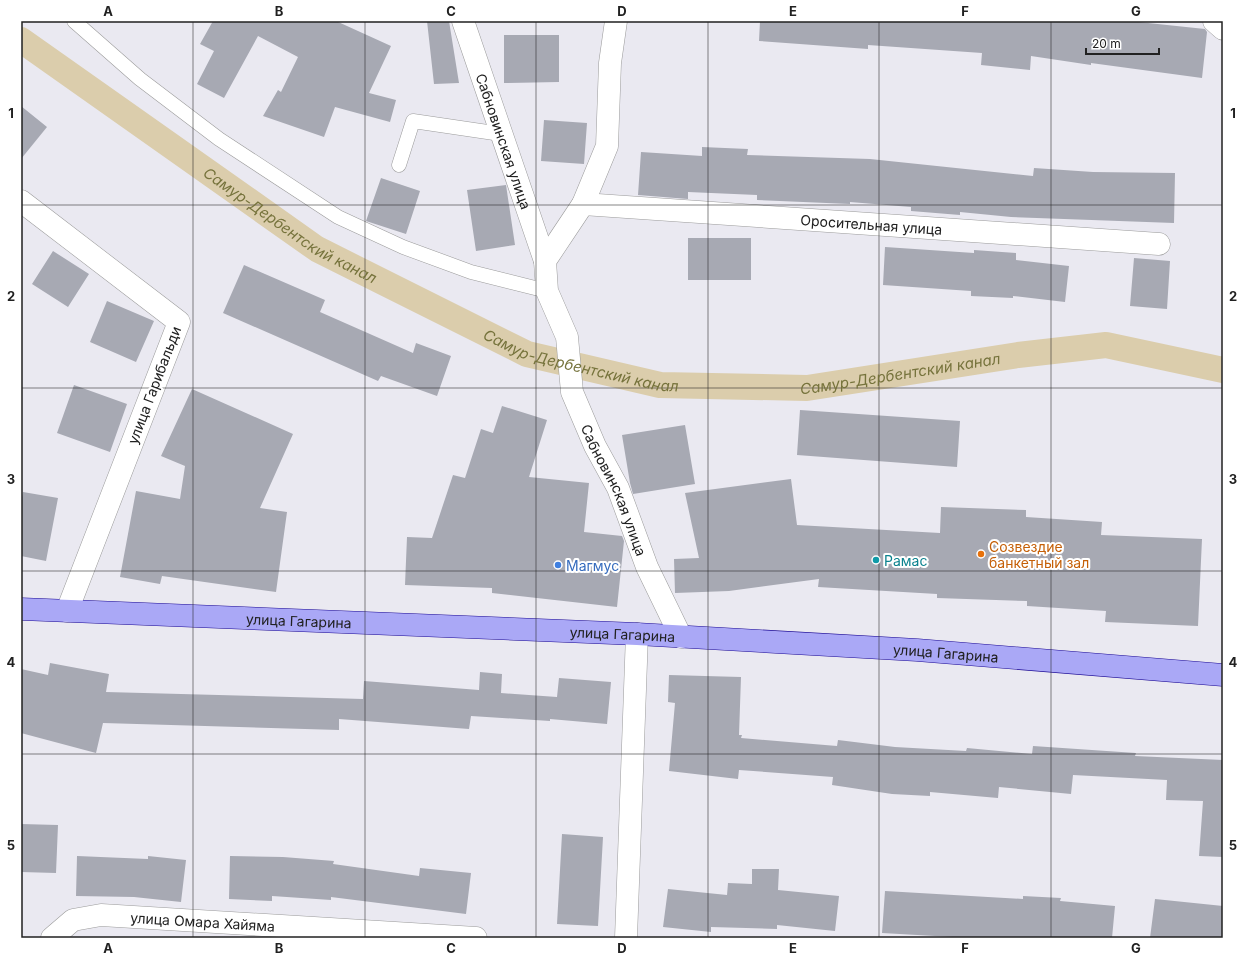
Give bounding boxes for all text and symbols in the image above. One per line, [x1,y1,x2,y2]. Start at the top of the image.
text: A [103,3,113,19]
text: B [275,3,284,19]
text: C [446,3,456,19]
text: D [617,3,627,19]
text: E [789,3,797,19]
text: F [961,3,969,19]
text: G [1131,3,1141,19]
scale bar [1086,30,1159,56]
text: 20 m [1092,36,1121,51]
street label: Сабновинская улица [473,71,535,211]
text: 1 [8,105,14,121]
text: 1 [1230,105,1236,121]
water label: Самур-Дербентский канал [200,163,380,287]
street label: Оросительная улица [800,211,943,237]
text: 2 [7,288,15,304]
text: 2 [1229,288,1237,304]
street label: улица Гарибальди [124,324,184,446]
water label: Самур-Дербентский канал [480,324,679,395]
water label: Самур-Дербентский канал [800,348,1002,398]
street label: Сабновинская улица [578,421,651,558]
text: 3 [7,471,15,487]
text: 3 [1229,471,1237,487]
place label: Созвездие банкетный зал [989,538,1089,571]
marker: Созвездие банкетный зал [976,549,986,559]
place label: Рамас [884,552,927,569]
marker: Рамас [871,555,881,565]
place label: Магмус [566,557,619,574]
marker: Магмус [553,560,563,570]
street label: улица Гагарина [246,610,352,631]
street label: улица Гагарина [569,623,676,645]
street label: улица Гагарина [893,640,999,665]
text: 4 [7,654,16,670]
text: 4 [1229,654,1238,670]
text: 5 [7,837,15,853]
text: 5 [1229,837,1237,853]
street label: улица Омара Хайяма [130,908,276,934]
text: A [103,940,113,956]
text: B [275,940,284,956]
text: C [446,940,456,956]
text: D [617,940,627,956]
text: E [789,940,797,956]
text: F [961,940,969,956]
text: G [1131,940,1141,956]

